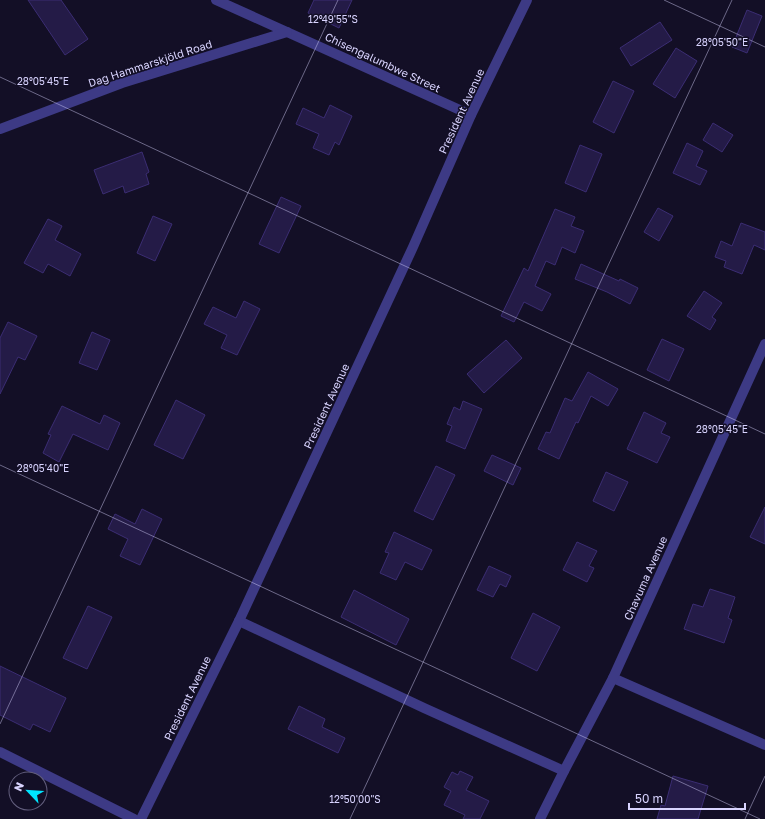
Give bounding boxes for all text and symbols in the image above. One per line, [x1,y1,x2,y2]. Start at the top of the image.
text: 12°49'55"S [308,13,358,25]
street label: Chisengalumbwe Street [323,29,443,95]
text: 28°05'50"E [696,36,748,48]
street label: Dag Hammarskjöld Road [86,37,214,89]
street label: President Avenue [436,66,486,156]
text: 28°05'45"E [17,75,69,87]
street label: President Avenue [301,361,351,451]
text: 28°05'45"E [696,423,748,435]
text: 28°05'40"E [17,462,69,474]
street label: Chavuma Avenue [621,534,669,622]
street label: President Avenue [161,654,213,742]
north arrow [8,771,48,811]
text: N [11,780,26,793]
scale bar [629,785,745,811]
text: 50 m [635,791,663,806]
text: 12°50'00"S [329,793,381,805]

